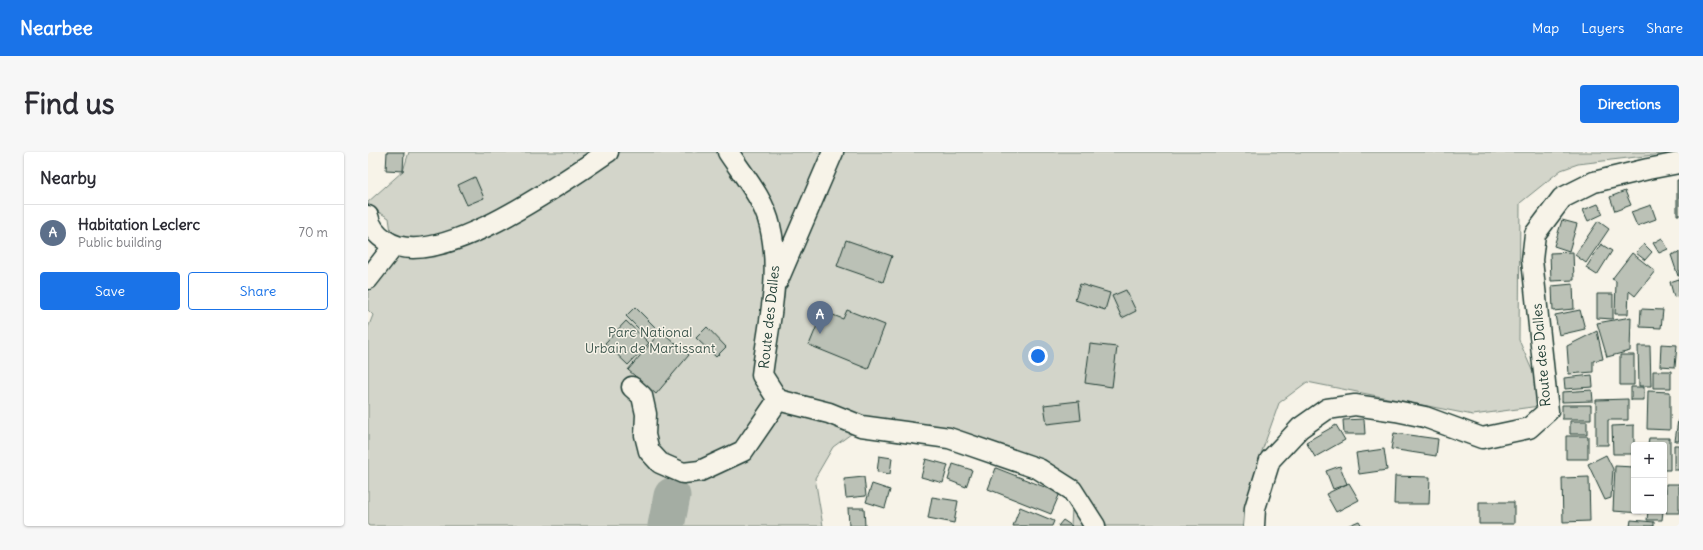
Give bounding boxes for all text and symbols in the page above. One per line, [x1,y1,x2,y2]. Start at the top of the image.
text: Nearbee [20,16,93,40]
text: Map [1532,19,1559,37]
text: Layers [1581,19,1624,37]
text: Share [1646,19,1683,37]
button: Directions [1580,85,1679,123]
text: Find us [24,86,115,122]
text: Nearby [40,167,96,189]
text: Habitation Leclerc [78,215,200,234]
text: A [49,224,57,241]
text: 70 m [299,224,328,241]
text: Public building [78,234,162,251]
street label: Route des Dalles [755,264,783,370]
button: Save [40,272,180,310]
button: Share [188,272,328,310]
pin: A [807,301,833,334]
street label: Route des Dalles [1528,303,1554,407]
park label: Parc National Urbain de Martissant [585,323,716,357]
your location [1028,346,1048,366]
map controls [1631,442,1667,514]
button: + [1631,442,1667,478]
button: − [1631,478,1667,514]

